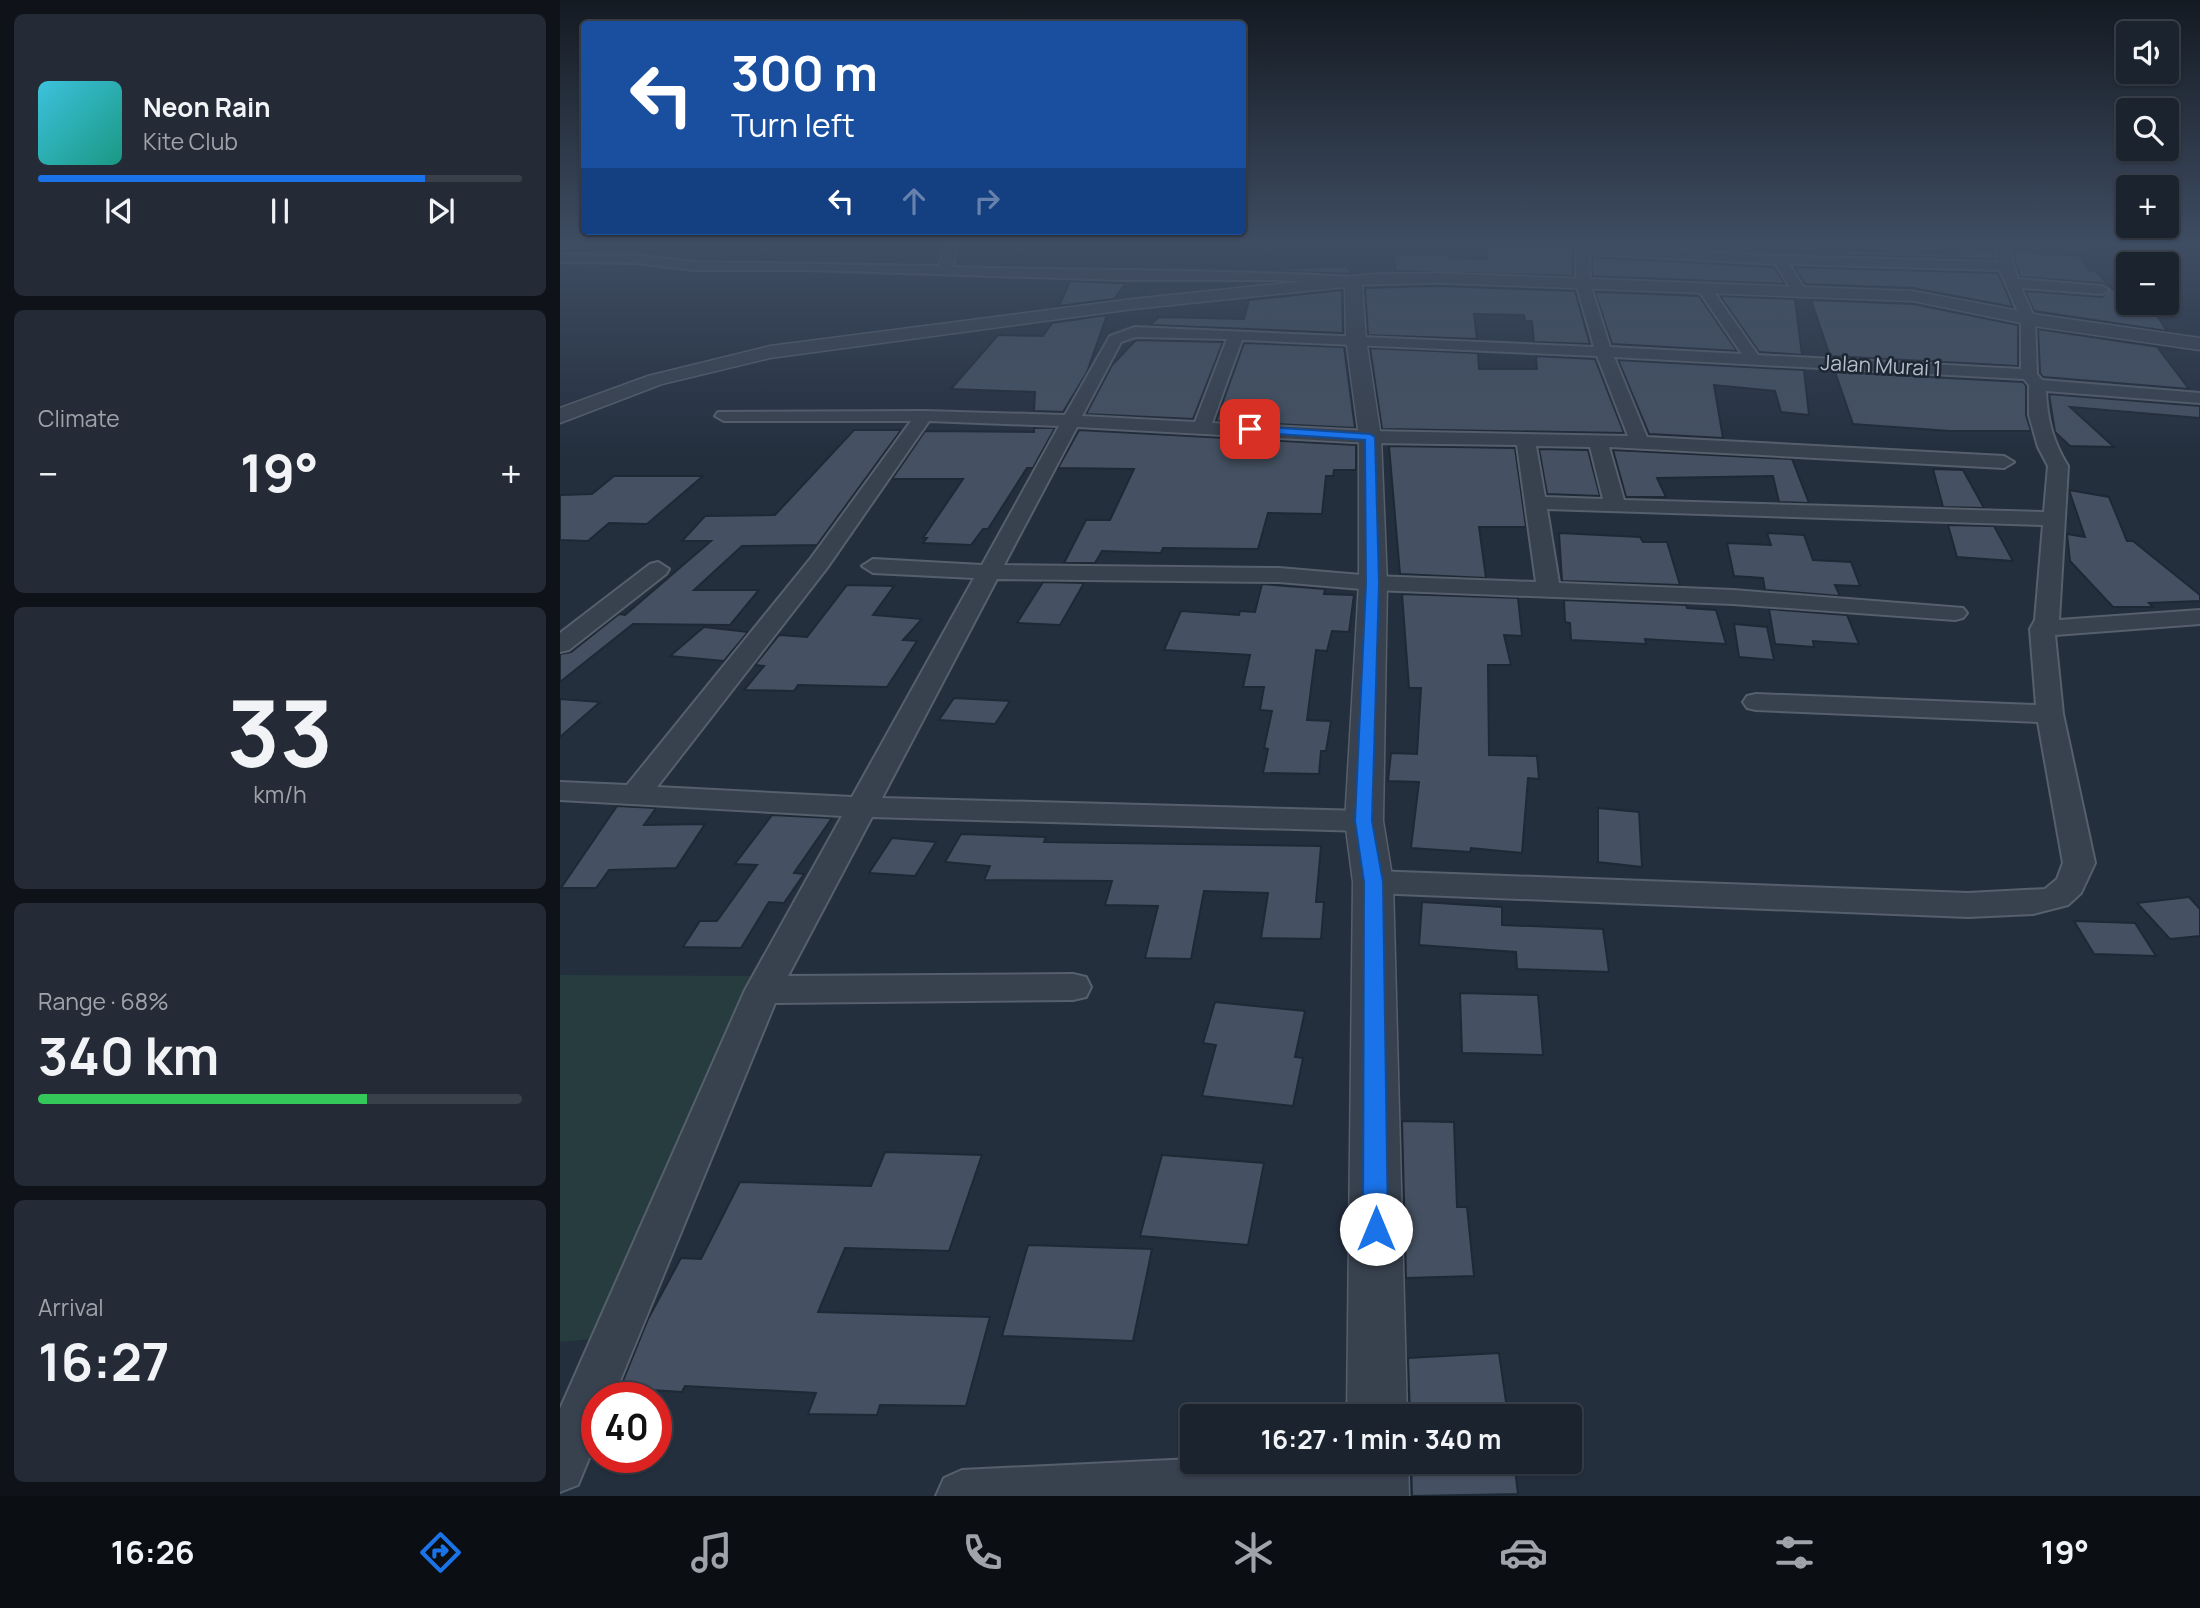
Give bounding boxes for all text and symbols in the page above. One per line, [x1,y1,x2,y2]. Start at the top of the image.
map controls [2116,21,2179,315]
button: sound [2116,21,2179,84]
text: 300 m [731,39,878,106]
icon: left [616,49,707,140]
text: Neon Rain [143,89,271,125]
button: search [2116,98,2179,161]
text: Turn left [731,103,855,147]
text: Kite Club [143,125,238,157]
button: + [2116,175,2179,238]
icon: left [822,182,860,220]
icon: ahead [895,182,933,220]
icon: right [968,182,1006,220]
icon: previous [100,192,138,230]
icon: pause [261,192,299,230]
icon: next [422,192,460,230]
button: − [2116,252,2179,315]
street label: Jalan Murai 1 [1820,348,1942,382]
pin [1220,399,1280,459]
text: Climate [38,402,120,434]
icon: arrive [1231,410,1269,448]
text: 19° [240,437,319,508]
text: − [38,447,59,499]
text: + [500,447,522,499]
text: 33 [227,670,333,794]
text: km/h [253,778,307,810]
text: Range · 68% [38,985,169,1017]
text: 340 km [38,1020,219,1091]
position arrow [1339,1192,1413,1266]
text: Arrival [38,1291,104,1323]
text: 16:27 [38,1326,170,1397]
speed limit sign: 40 [581,1382,672,1473]
text: 16:27 · 1 min · 340 m [1261,1421,1501,1457]
icon: directions [416,1528,465,1577]
icon: music [687,1528,736,1577]
icon: phone [958,1528,1007,1577]
icon: climate [1229,1528,1278,1577]
icon: car [1499,1528,1548,1577]
icon: filters [1770,1528,1819,1577]
text: 16:26 [111,1530,195,1574]
text: 19° [2041,1530,2089,1574]

